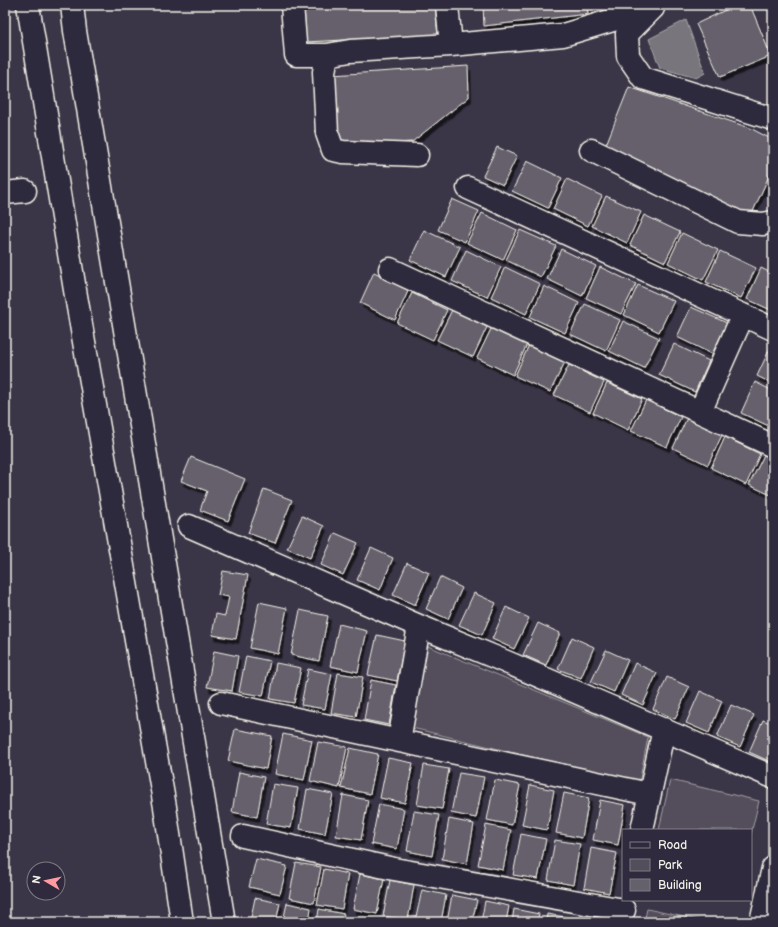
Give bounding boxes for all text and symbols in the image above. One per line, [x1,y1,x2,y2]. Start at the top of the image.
legend [622,829,752,901]
text: Road [658,838,687,853]
text: Park [658,858,682,873]
north arrow [26,861,66,901]
text: N [30,874,44,885]
text: Building [658,878,702,893]

